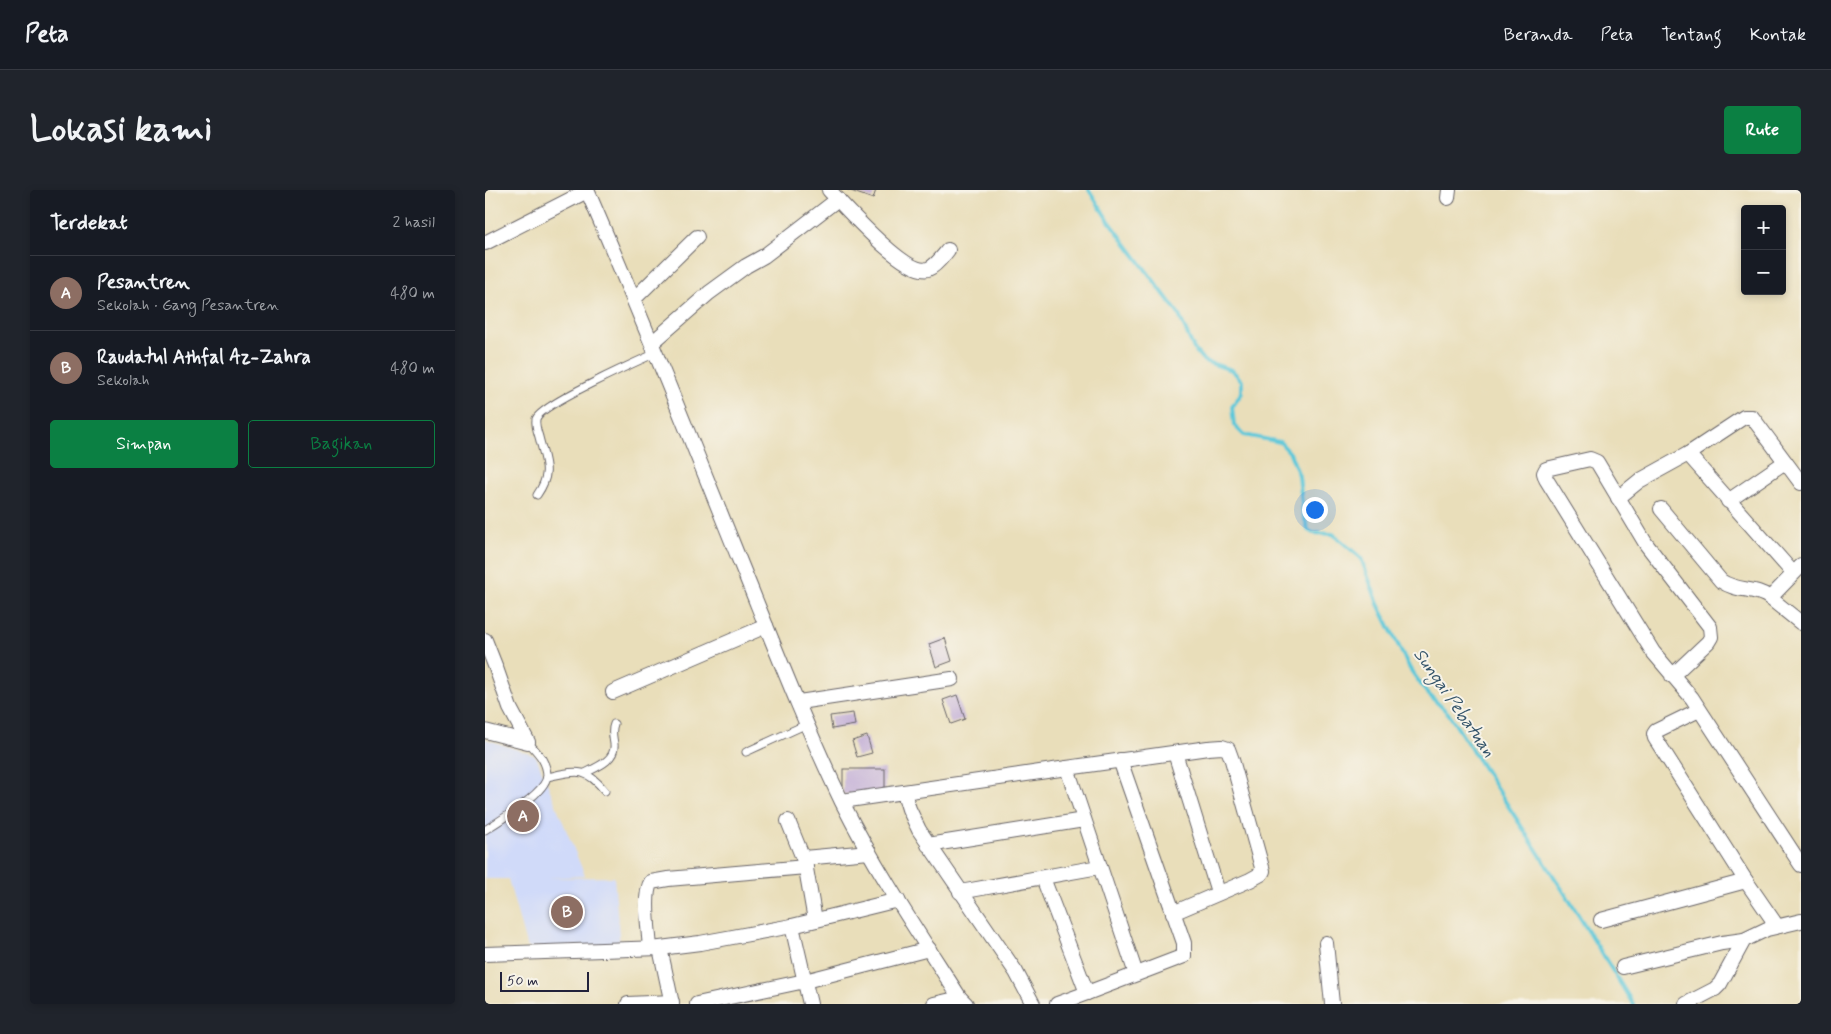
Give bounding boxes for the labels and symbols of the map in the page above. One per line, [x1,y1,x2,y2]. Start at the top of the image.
your location [1302,497,1328,523]
water label: Sungai Pebatuan [1406,644,1501,763]
pin: A [507,797,539,835]
pin: B [551,893,583,931]
scale bar [500,969,589,992]

